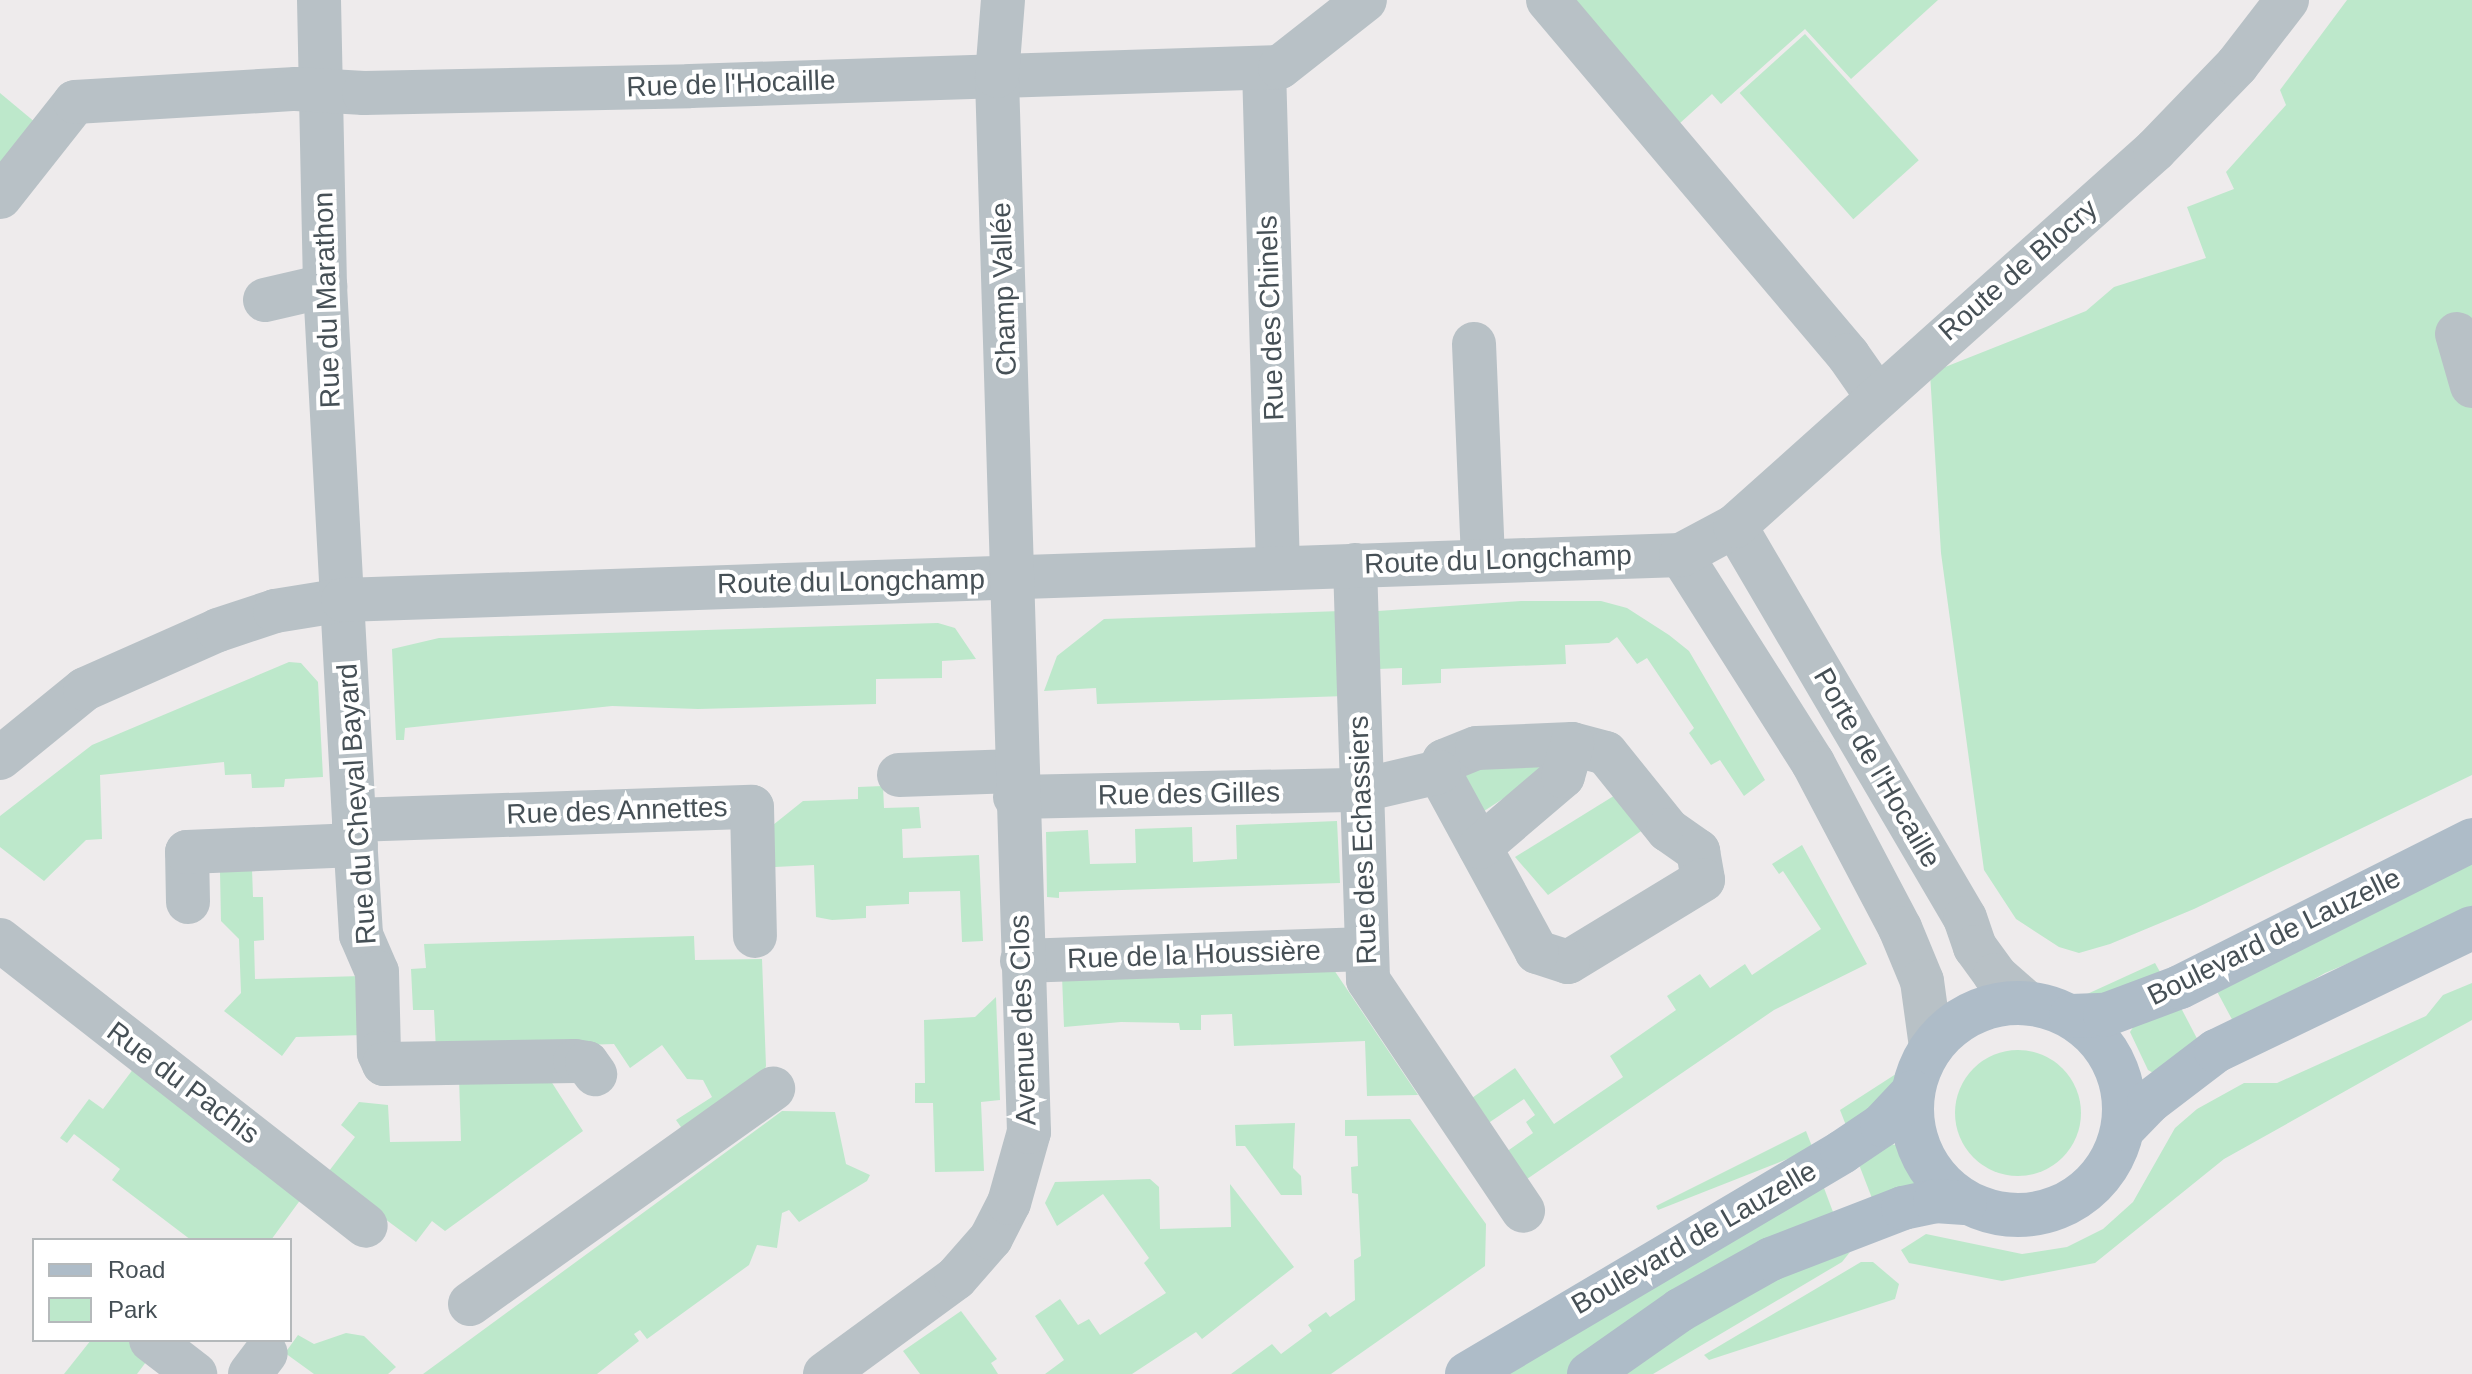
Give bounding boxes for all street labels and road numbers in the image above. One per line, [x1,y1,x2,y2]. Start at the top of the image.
street label: Rue de l'Hocaille [626,64,836,104]
street label: Rue du Marathon [306,191,348,409]
street label: Route de Blocry [1932,192,2104,348]
street label: Champ Vallée [984,202,1024,376]
street label: Rue des Chinels [1251,215,1291,421]
street label: Route du Longchamp [1364,539,1632,581]
street label: Route du Longchamp [717,563,985,601]
street label: Rue du Cheval Bayard [330,662,384,946]
street label: Porte de l'Hocaille [1806,662,1948,874]
street label: Rue des Echassiers [1342,715,1384,965]
street label: Rue des Gilles [1098,776,1280,812]
street label: Rue des Annettes [505,790,729,832]
street label: Boulevard de Lauzelle [2142,861,2406,1013]
street label: Avenue des Clos [1003,914,1043,1126]
street label: Rue de la Houssière [1067,934,1321,976]
street label: Rue du Pachis [100,1015,266,1151]
street label: Boulevard de Lauzelle [1566,1154,1822,1322]

